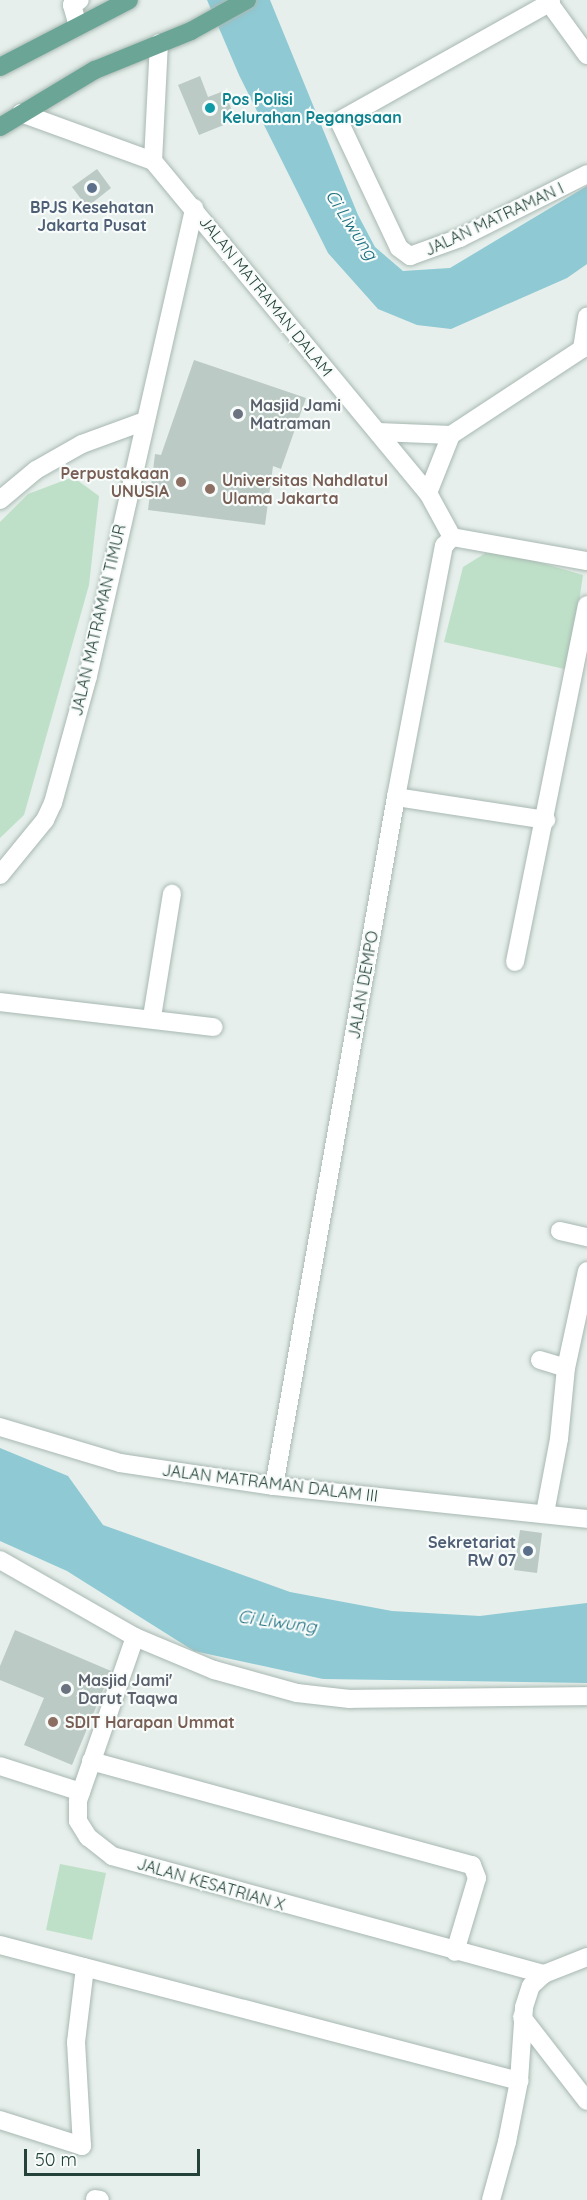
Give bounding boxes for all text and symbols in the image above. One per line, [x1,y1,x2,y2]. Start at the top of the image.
place label: Pos Polisi Kelurahan Pegangsaan [222,89,402,127]
marker: Pos Polisi Kelurahan Pegangsaan [203,101,217,115]
street label: JALAN MATRAMAN I [421,178,567,260]
marker: BPJS Kesehatan Jakarta Pusat [85,181,99,195]
water label: Ci Liwung [320,186,382,264]
place label: BPJS Kesehatan Jakarta Pusat [30,197,154,235]
street label: JALAN MATRAMAN DALAM [195,212,337,380]
place label: Masjid Jami Matraman [250,395,341,433]
marker: Masjid Jami Matraman [231,407,245,421]
place label: Perpustakaan UNUSIA [61,463,169,501]
place label: Universitas Nahdlatul Ulama Jakarta [222,470,388,508]
marker: Perpustakaan UNUSIA [174,475,188,489]
marker: Universitas Nahdlatul Ulama Jakarta [203,482,217,496]
street label: JALAN MATRAMAN TIMUR [67,522,129,718]
street label: JALAN DEMPO [344,929,382,1041]
street label: JALAN MATRAMAN DALAM III [161,1460,379,1506]
place label: Sekretariat RW 07 [428,1532,516,1570]
marker: Sekretariat RW 07 [521,1544,535,1558]
water label: Ci Liwung [236,1606,318,1638]
place label: Masjid Jami' Darut Taqwa [78,1670,178,1708]
marker: Masjid Jami' Darut Taqwa [59,1682,73,1696]
place label: SDIT Harapan Ummat [65,1712,235,1732]
marker: SDIT Harapan Ummat [46,1715,60,1729]
street label: JALAN KESATRIAN X [135,1854,287,1914]
scale bar [27,2137,202,2175]
text: 50 m [35,2148,77,2171]

